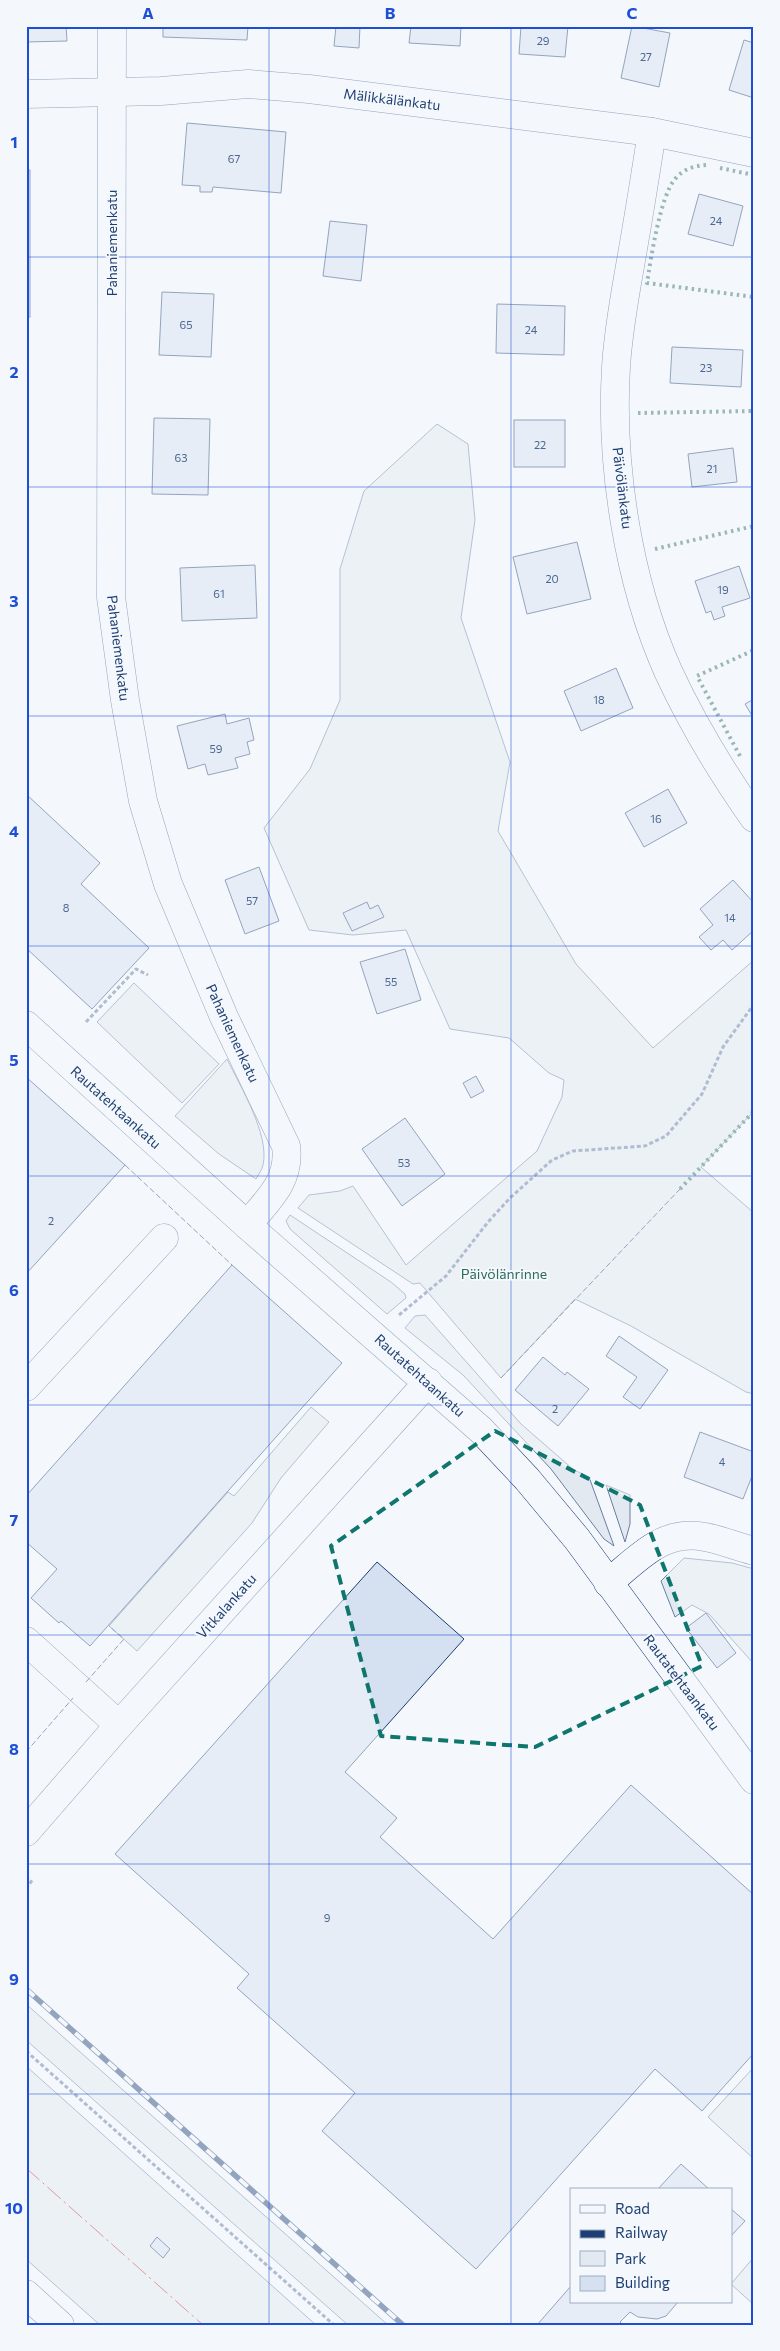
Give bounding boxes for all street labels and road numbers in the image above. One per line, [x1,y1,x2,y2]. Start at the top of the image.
street label: Mälikkälänkatu [343,85,441,113]
street label: Pahaniemenkatu [103,190,120,296]
street label: Päivölänkatu [610,446,636,530]
street label: Pahaniemenkatu [104,594,134,702]
street label: Pahaniemenkatu [203,981,263,1085]
street label: Rautatehtaankatu [67,1062,165,1152]
street label: Rautatehtaankatu [371,1330,469,1420]
street label: Vitkalankatu [193,1570,259,1642]
street label: Rautatehtaankatu [640,1631,724,1733]

